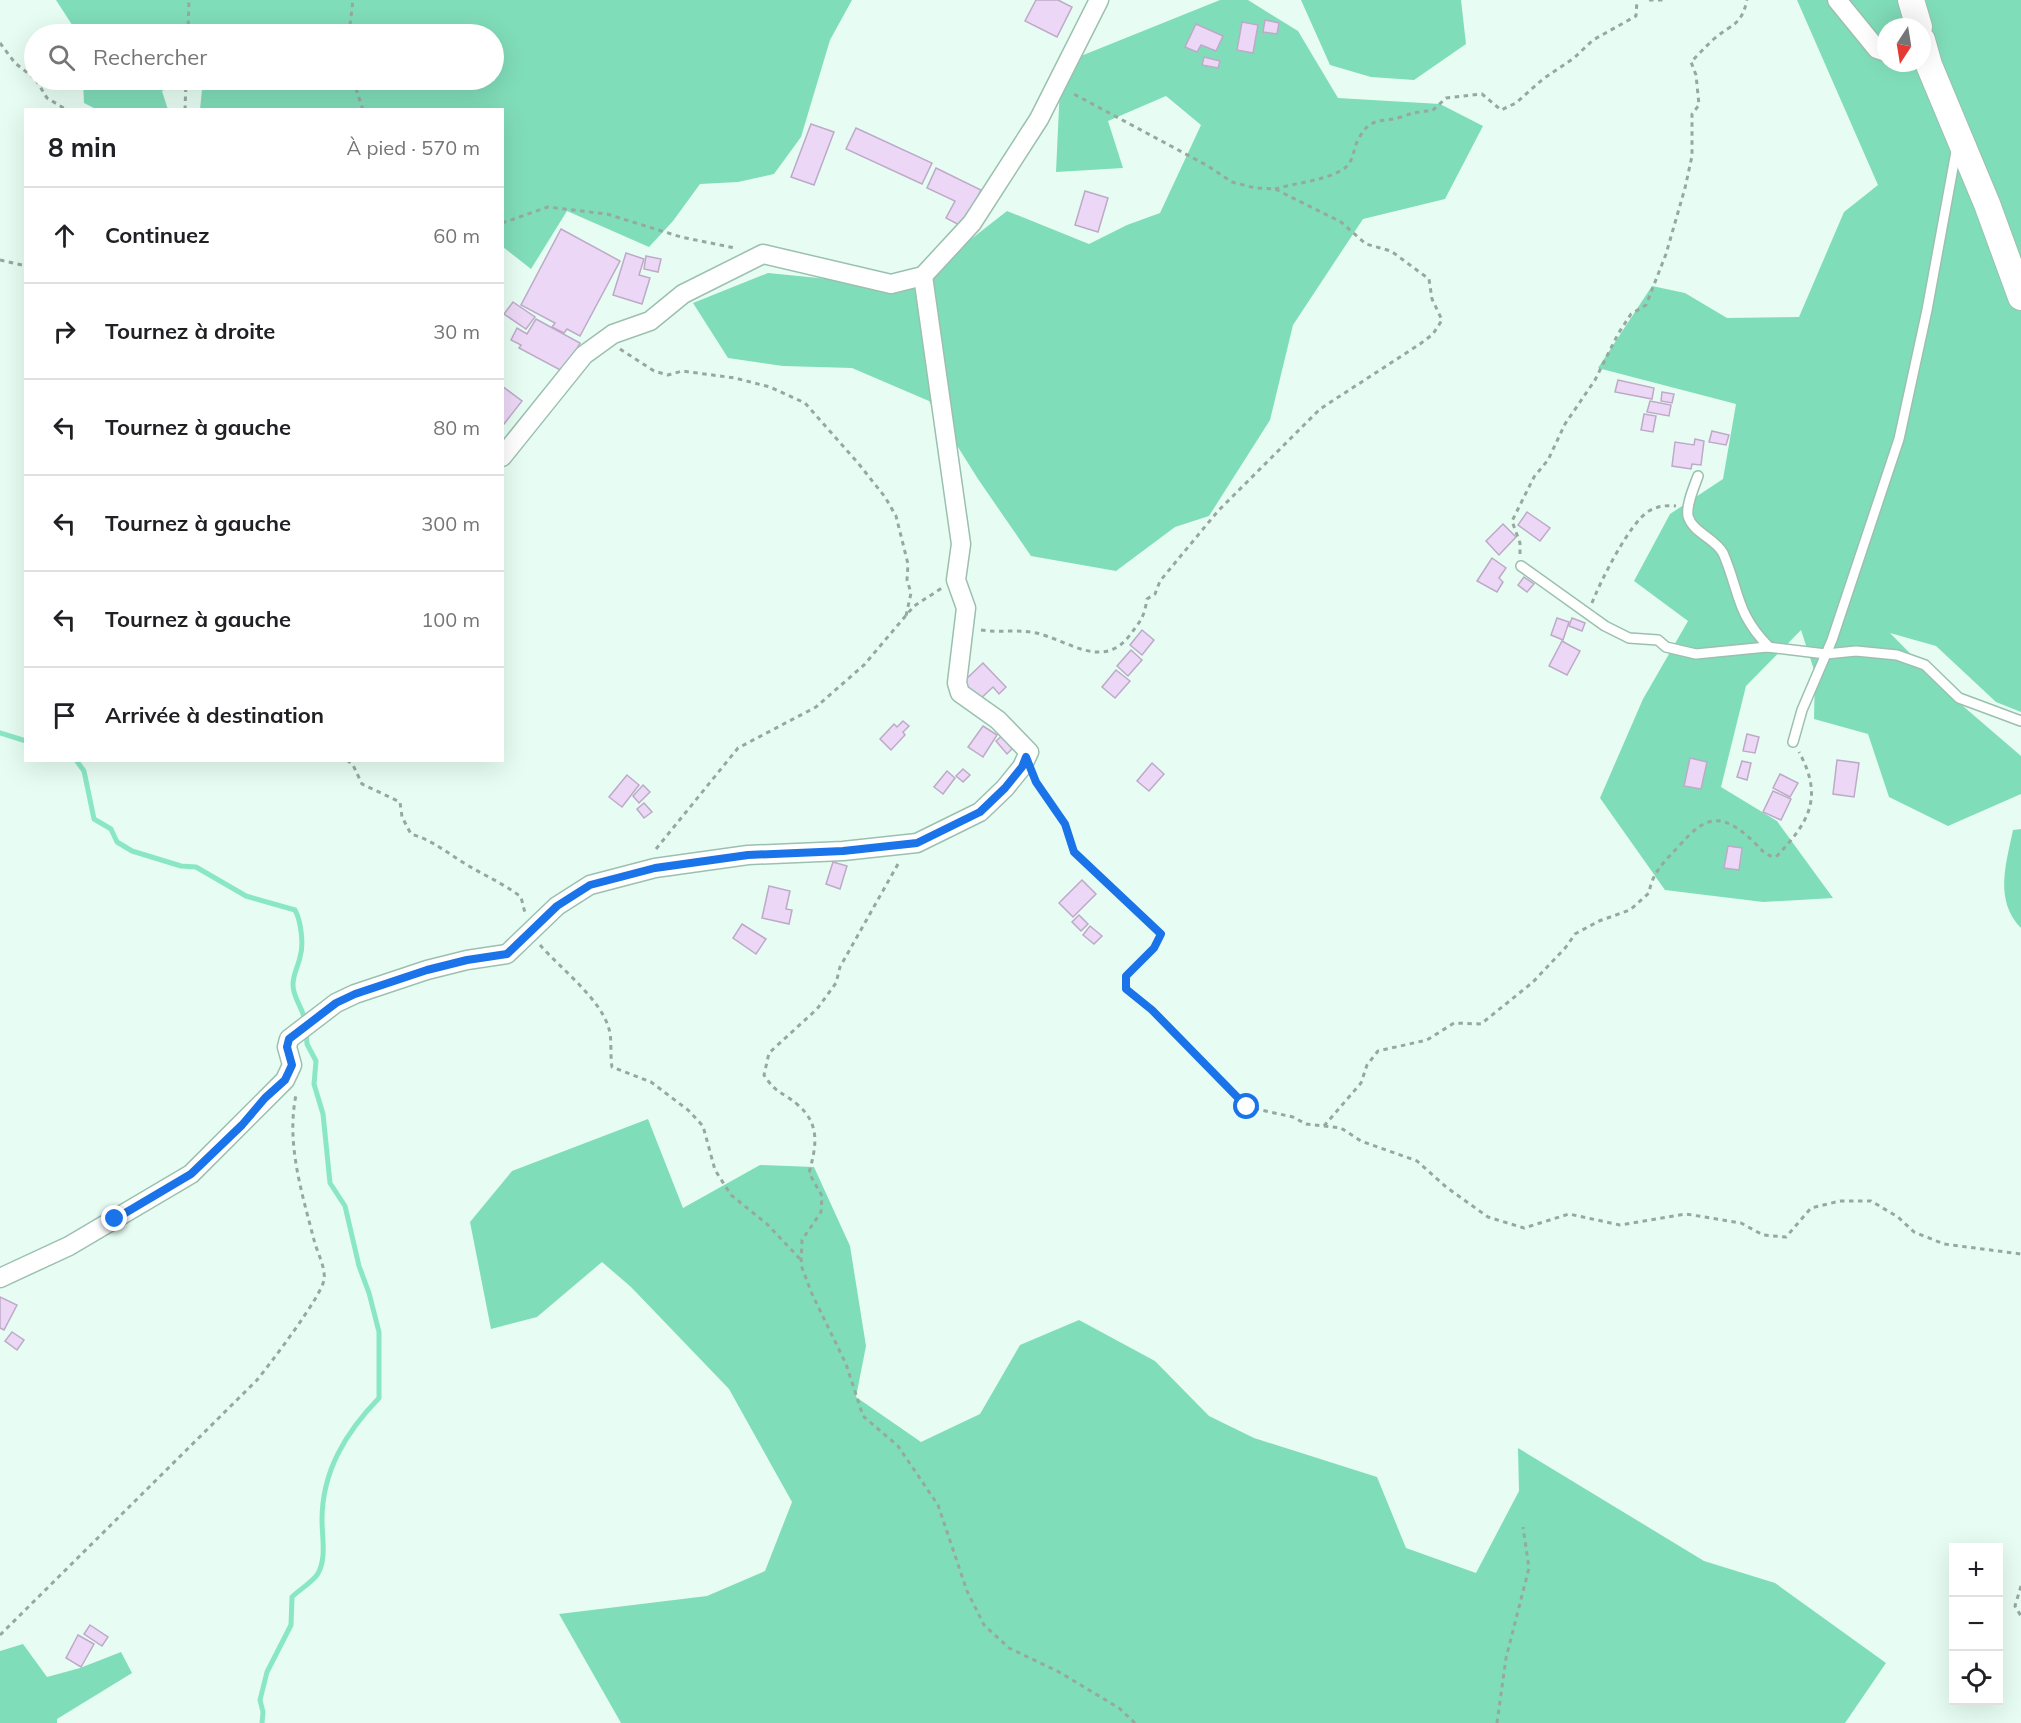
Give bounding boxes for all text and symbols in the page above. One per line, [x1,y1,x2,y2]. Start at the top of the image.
north arrow [1877,18,1931,72]
search box [24,24,504,90]
icon: search [45,41,78,74]
text: Rechercher [93,43,207,71]
text: 8 min [48,131,117,164]
text: À pied · 570 m [347,135,480,160]
icon: ahead [48,219,81,252]
text: Continuez [105,221,210,249]
text: 60 m [433,223,480,248]
icon: right [48,315,81,348]
text: Tournez à droite [105,317,275,345]
text: 30 m [433,319,480,344]
icon: left [48,411,81,444]
text: Tournez à gauche [105,413,291,441]
text: 80 m [433,415,480,440]
icon: left [48,507,81,540]
text: Tournez à gauche [105,509,291,537]
text: 300 m [421,511,480,536]
icon: left [48,603,81,636]
text: Tournez à gauche [105,605,291,633]
text: 100 m [421,607,480,632]
icon: arrive [48,699,81,732]
text: Arrivée à destination [105,701,324,729]
route start [1233,1093,1259,1119]
route end [101,1205,127,1231]
map controls [1949,1543,2003,1705]
button: + [1949,1543,2003,1597]
button: − [1949,1597,2003,1651]
button: locate [1949,1651,2003,1705]

